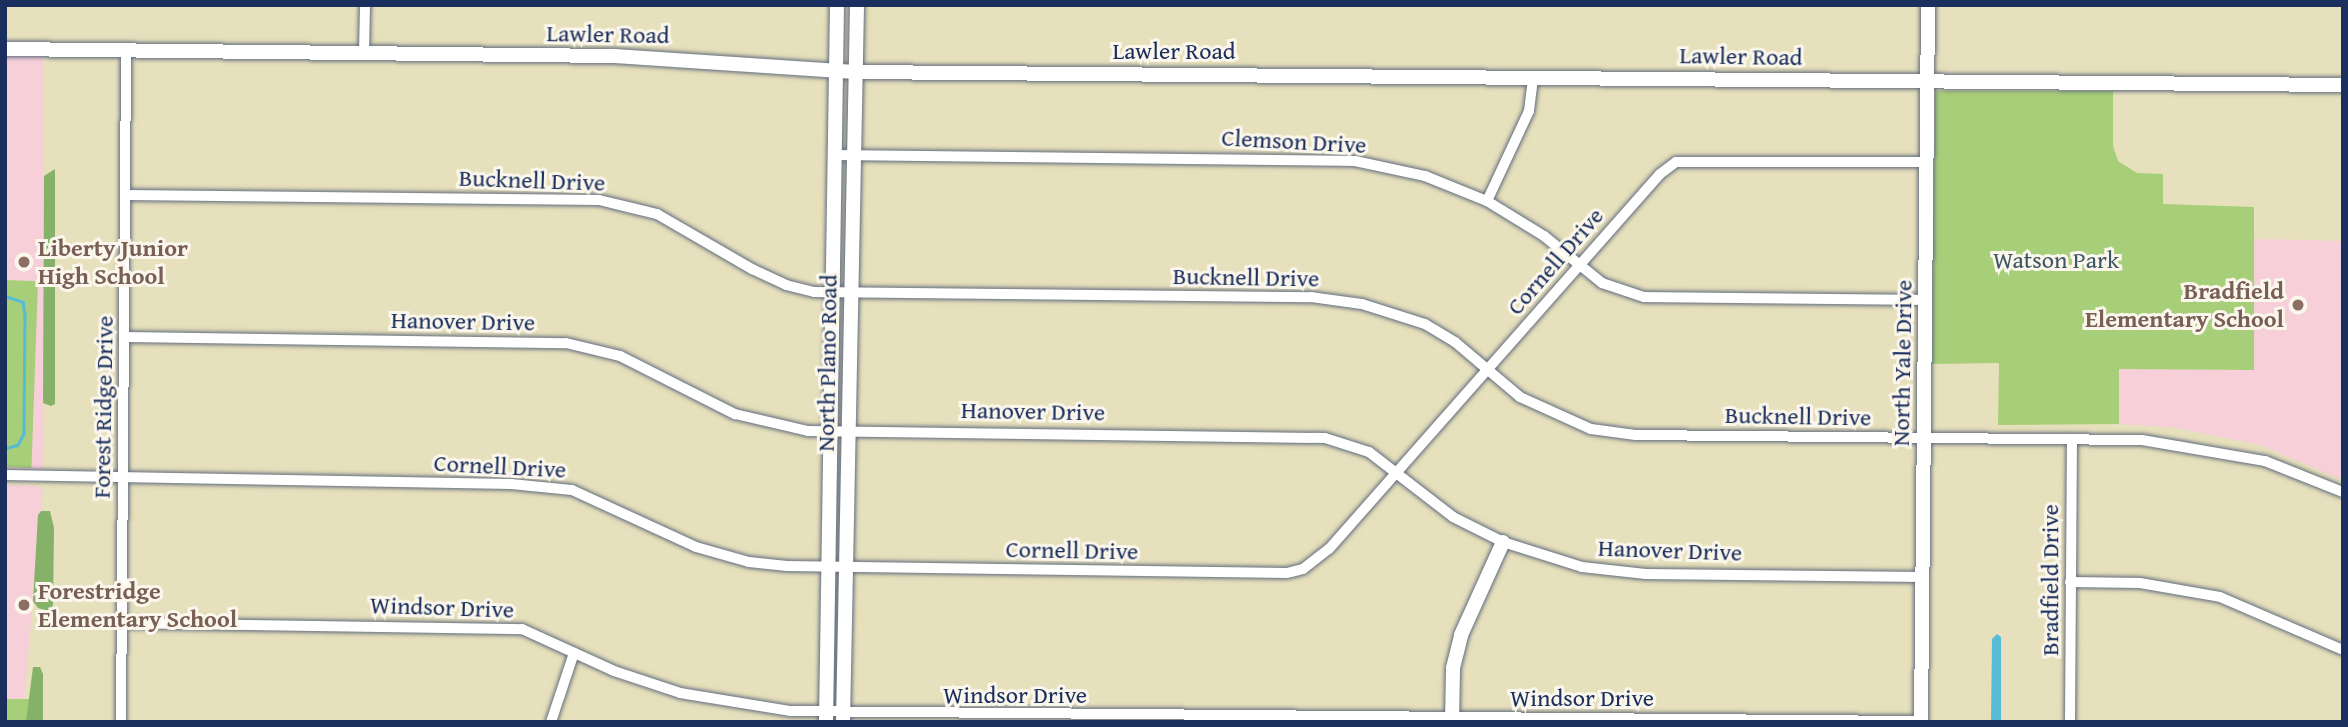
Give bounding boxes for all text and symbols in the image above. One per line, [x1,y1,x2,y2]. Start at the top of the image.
street label: Lawler Road [546,19,670,49]
street label: Lawler Road [1112,37,1236,65]
street label: Lawler Road [1679,41,1803,71]
street label: Clemson Drive [1221,123,1367,159]
street label: Bucknell Drive [458,163,606,197]
street label: Cornell Drive [1501,202,1609,320]
place label: Liberty Junior High School [38,234,188,290]
park label: Watson Park [1993,246,2119,274]
marker: Liberty Junior High School [16,254,32,270]
street label: Bucknell Drive [1173,261,1319,293]
street label: North Plano Road [811,274,843,452]
place label: Bradfield Elementary School [2085,277,2284,333]
street label: North Yale Drive [1886,279,1918,447]
marker: Bradfield Elementary School [2290,297,2306,313]
street label: Hanover Drive [391,305,535,337]
street label: Forest Ridge Drive [87,315,119,499]
street label: Hanover Drive [961,395,1105,427]
street label: Bucknell Drive [1725,400,1871,432]
street label: Cornell Drive [433,448,567,484]
street label: Bradfield Drive [2036,504,2064,656]
street label: Hanover Drive [1597,533,1743,567]
street label: Cornell Drive [1005,534,1139,566]
place label: Forestridge Elementary School [38,577,237,633]
street label: Windsor Drive [369,590,515,624]
marker: Forestridge Elementary School [16,597,32,613]
street label: Windsor Drive [943,681,1087,709]
street label: Windsor Drive [1510,684,1654,712]

